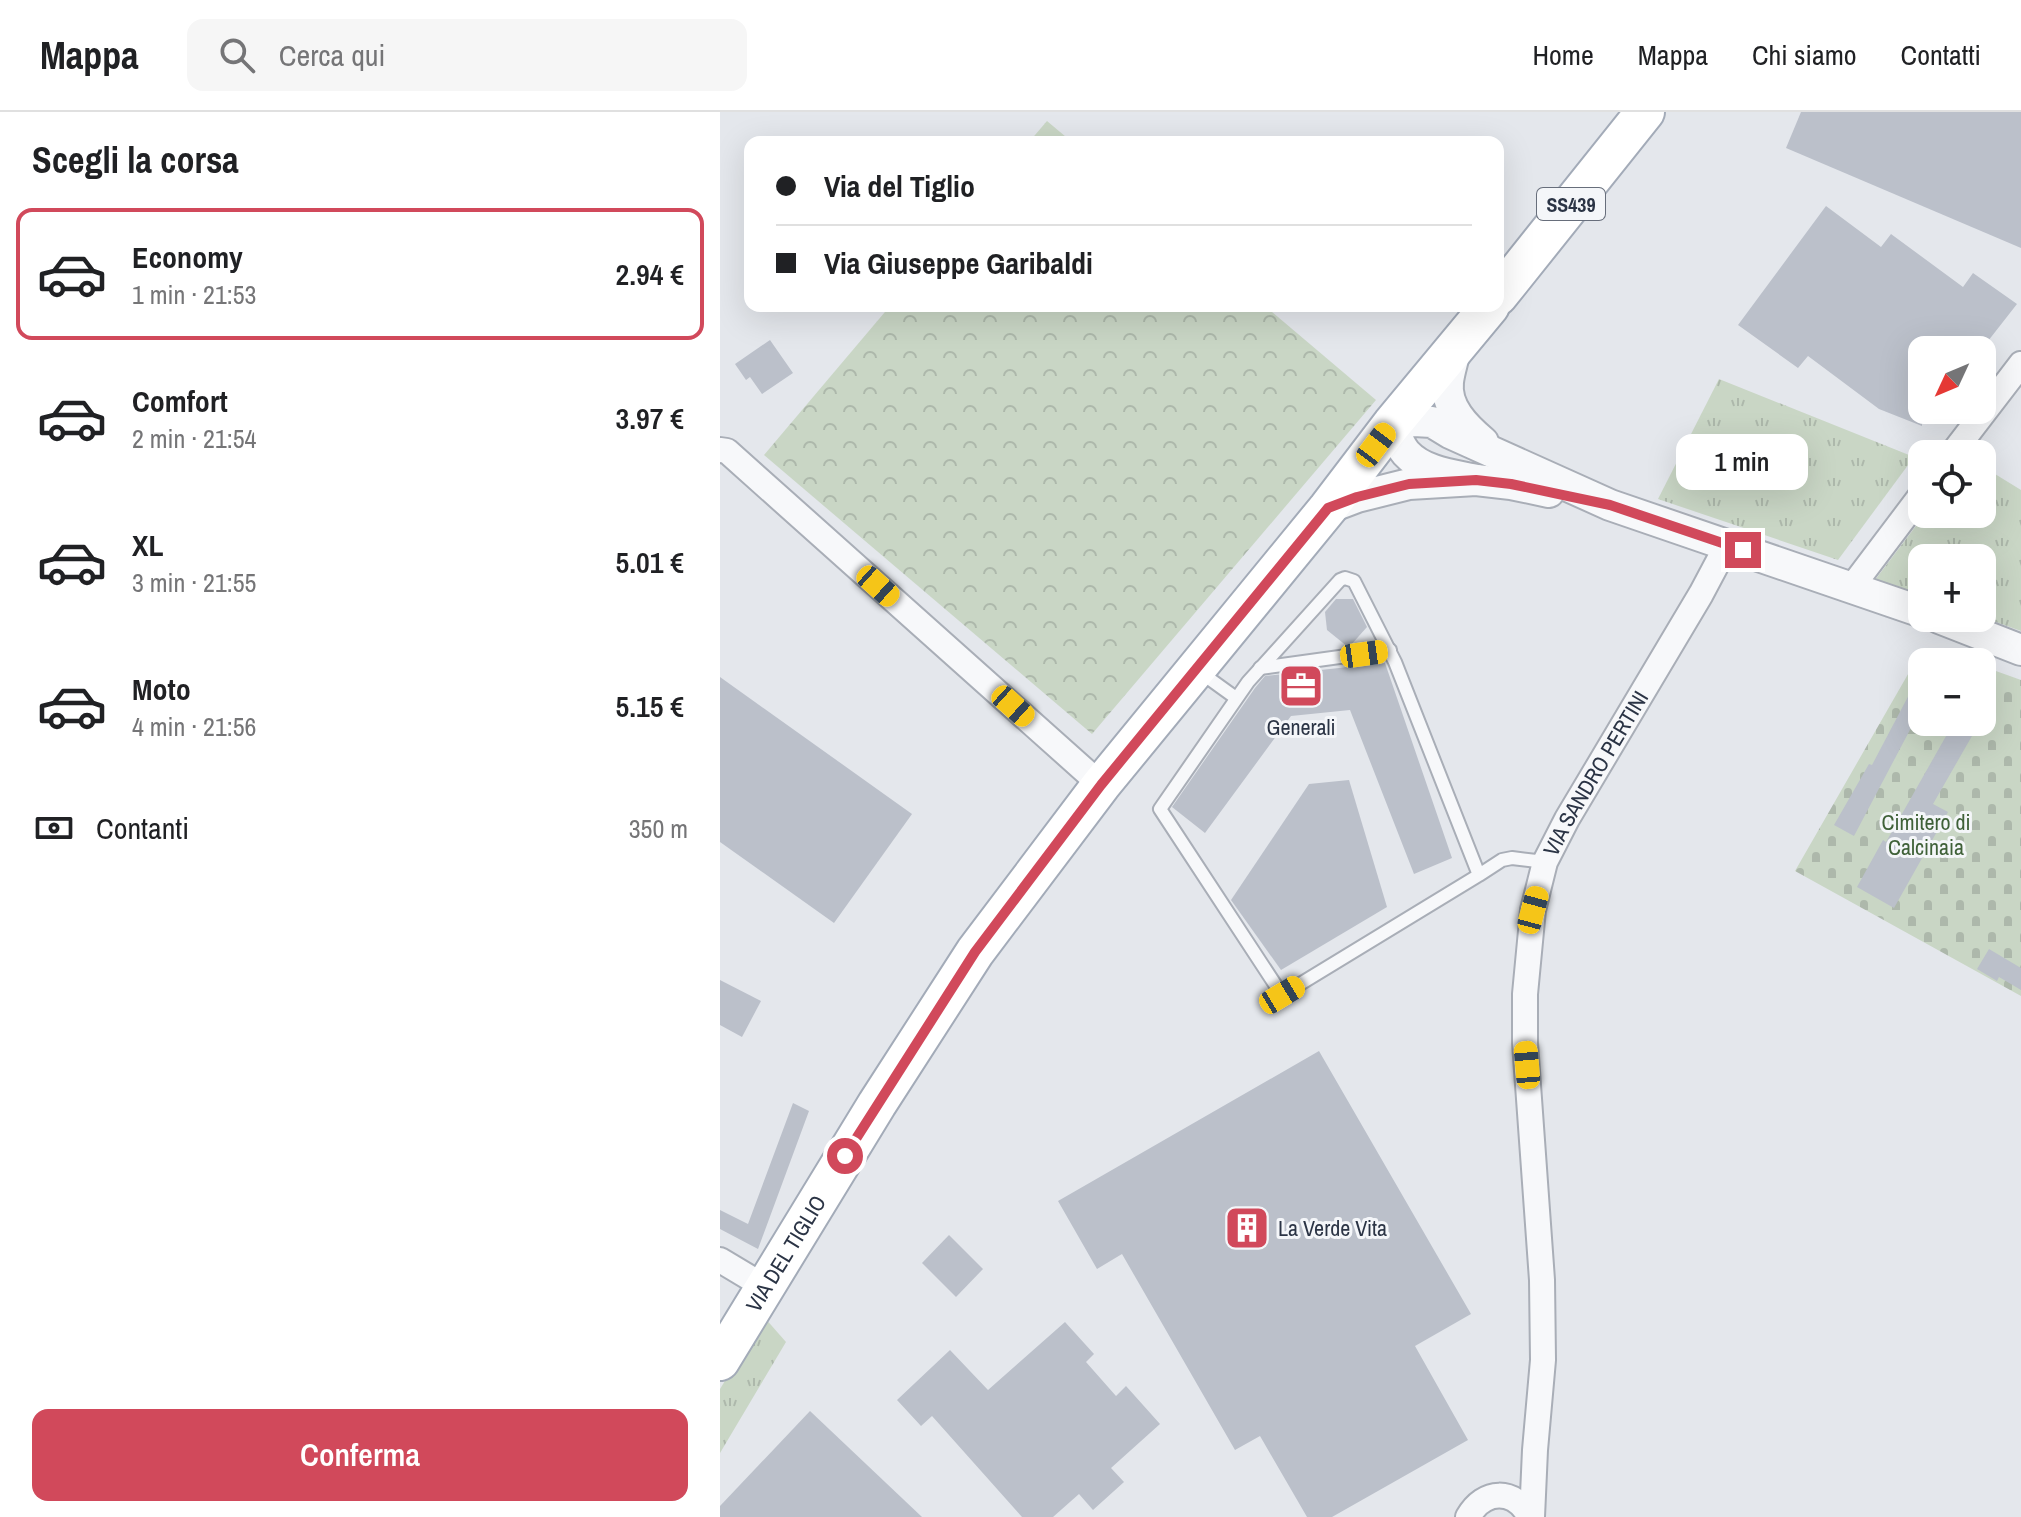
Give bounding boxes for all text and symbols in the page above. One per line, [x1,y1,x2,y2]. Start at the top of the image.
search box [187,19,747,91]
text: Mappa [40,30,139,81]
icon: search [215,33,259,77]
text: Cerca qui [279,35,385,75]
text: Home [1532,36,1594,74]
text: Mappa [1638,36,1708,74]
text: Chi siamo [1752,36,1857,74]
text: Contatti [1901,36,1981,74]
text: Scegli la corsa [32,136,239,184]
text: Via del Tiglio [824,166,975,206]
road number: SS439 [1537,188,1605,220]
text: Economy [132,237,243,277]
icon: car [36,238,108,310]
text: Via Giuseppe Garibaldi [824,243,1093,283]
text: 2.94 € [616,254,684,294]
text: 1 min · 21:53 [132,277,256,312]
north arrow [1908,336,1996,424]
map controls [1908,336,1996,736]
text: Comfort [132,381,228,421]
icon: car [36,382,108,454]
text: 3.97 € [616,398,684,438]
car [1352,419,1400,471]
text: 2 min · 21:54 [132,421,256,456]
callout: 1 min [1677,434,1809,490]
button: locate [1908,440,1996,528]
text: 1 min [1715,444,1769,479]
text: XL [132,525,163,565]
icon: car [36,526,108,598]
route end [1725,532,1761,568]
text: 5.01 € [616,542,684,582]
button: + [1908,544,1996,632]
car [852,561,904,611]
text: 3 min · 21:55 [132,565,256,600]
car [1339,639,1389,669]
button: − [1908,648,1996,736]
office icon: Generali [1277,662,1325,710]
text: Moto [132,669,191,709]
icon: car [36,670,108,742]
car [987,681,1039,731]
street label: VIA SANDRO PERTINI [1536,685,1655,861]
text: 5.15 € [616,686,684,726]
text: 4 min · 21:56 [132,709,256,744]
place label: Generali [1266,712,1336,742]
icon: cash [32,806,76,850]
park label: Cimitero di Calcinaia [1881,807,1971,862]
text: Contanti [96,808,189,848]
text: 350 m [629,811,688,846]
car [1515,884,1551,936]
car [1255,972,1309,1018]
car [1513,1040,1541,1090]
route start [827,1138,863,1174]
street label: VIA DEL TIGLIO [739,1190,833,1317]
building icon: La Verde Vita [1223,1204,1271,1252]
place label: La Verde Vita [1278,1213,1387,1243]
button: Conferma [32,1409,688,1501]

